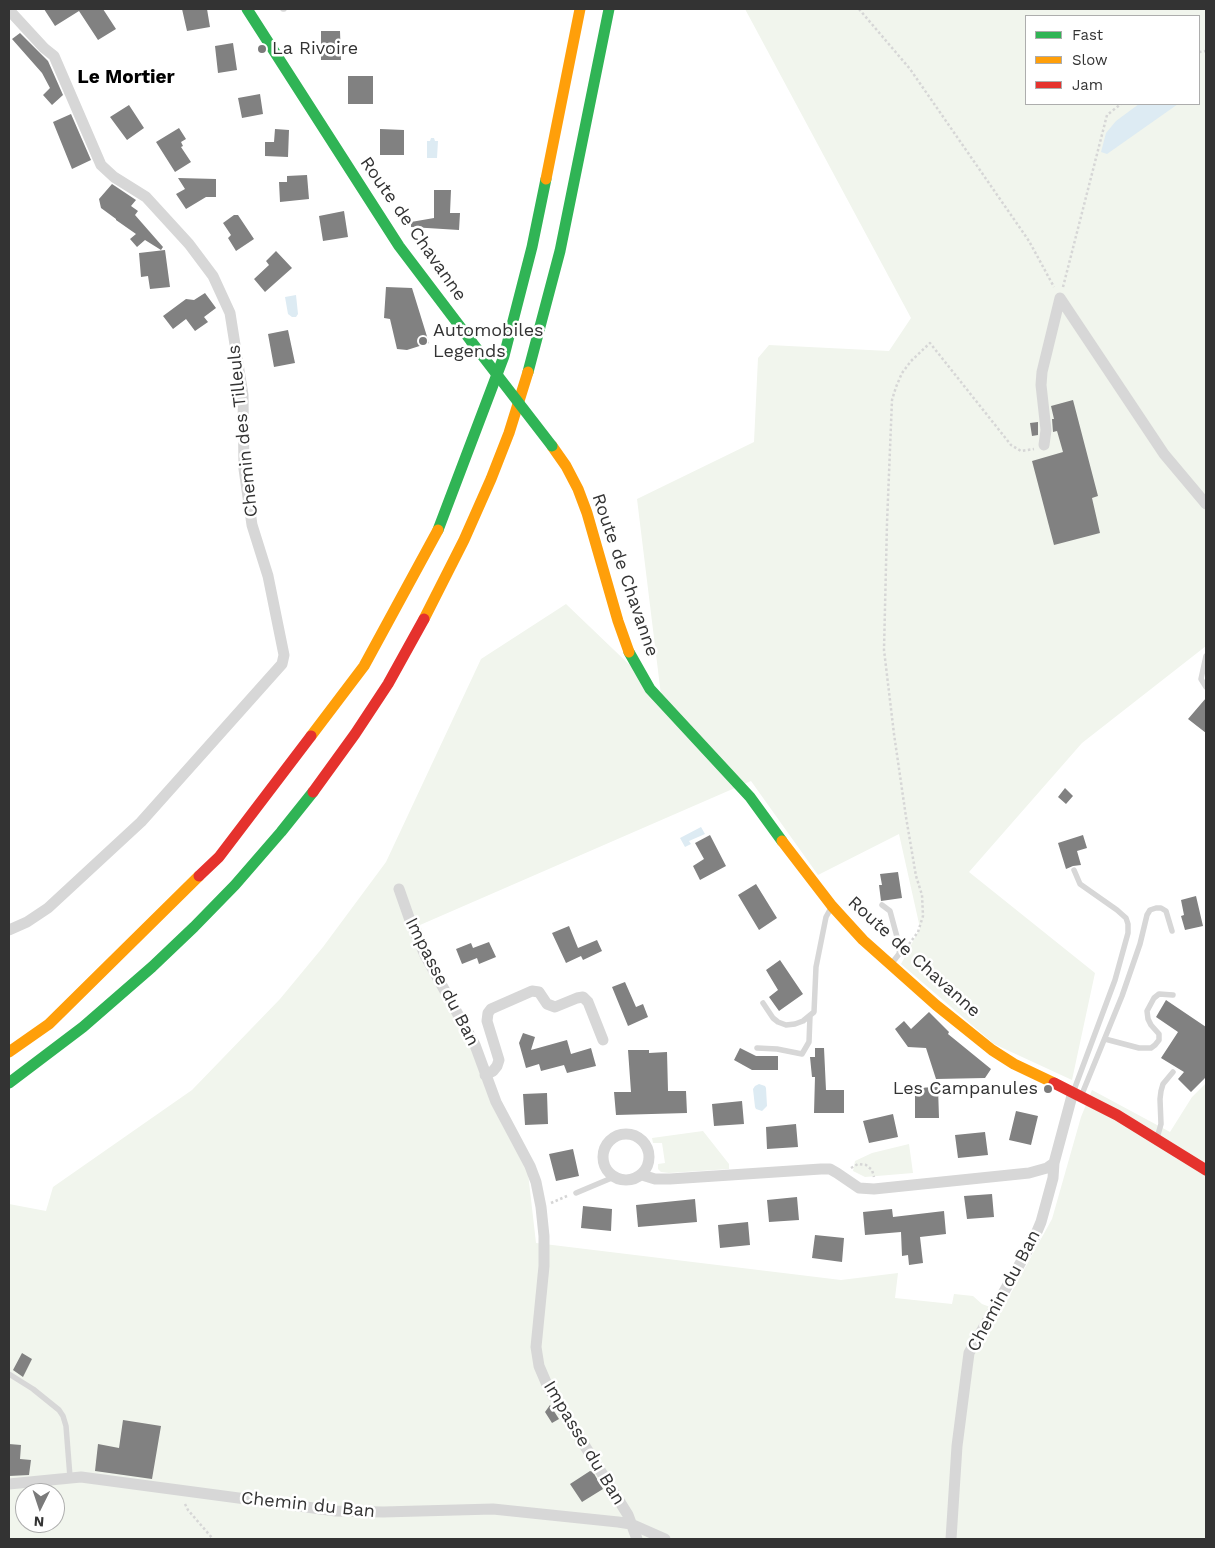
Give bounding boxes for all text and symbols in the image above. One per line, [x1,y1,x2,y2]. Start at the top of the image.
legend [1025,15,1200,105]
text: Fast [1072,26,1103,44]
place label: La Rivoire [272,38,358,60]
marker: La Rivoire [256,43,268,55]
text: Slow [1072,51,1108,69]
district label: Le Mortier [77,66,175,88]
text: Jam [1072,76,1103,94]
street label: Route de Chavanne [355,153,471,305]
place label: Automobiles Legends [433,320,544,362]
marker: Automobiles Legends [417,335,429,347]
street label: Chemin des Tilleuls [223,344,263,518]
street label: Route de Chavanne [587,491,663,659]
street label: Route de Chavanne [843,892,985,1022]
street label: Impasse du Ban [400,914,484,1050]
place label: Les Campanules [893,1078,1038,1100]
marker: Les Campanules [1042,1083,1054,1095]
street label: Chemin du Ban [963,1226,1045,1356]
street label: Impasse du Ban [538,1377,630,1509]
north arrow [15,1483,65,1533]
street label: Chemin du Ban [240,1487,376,1523]
text: N [33,1514,45,1530]

